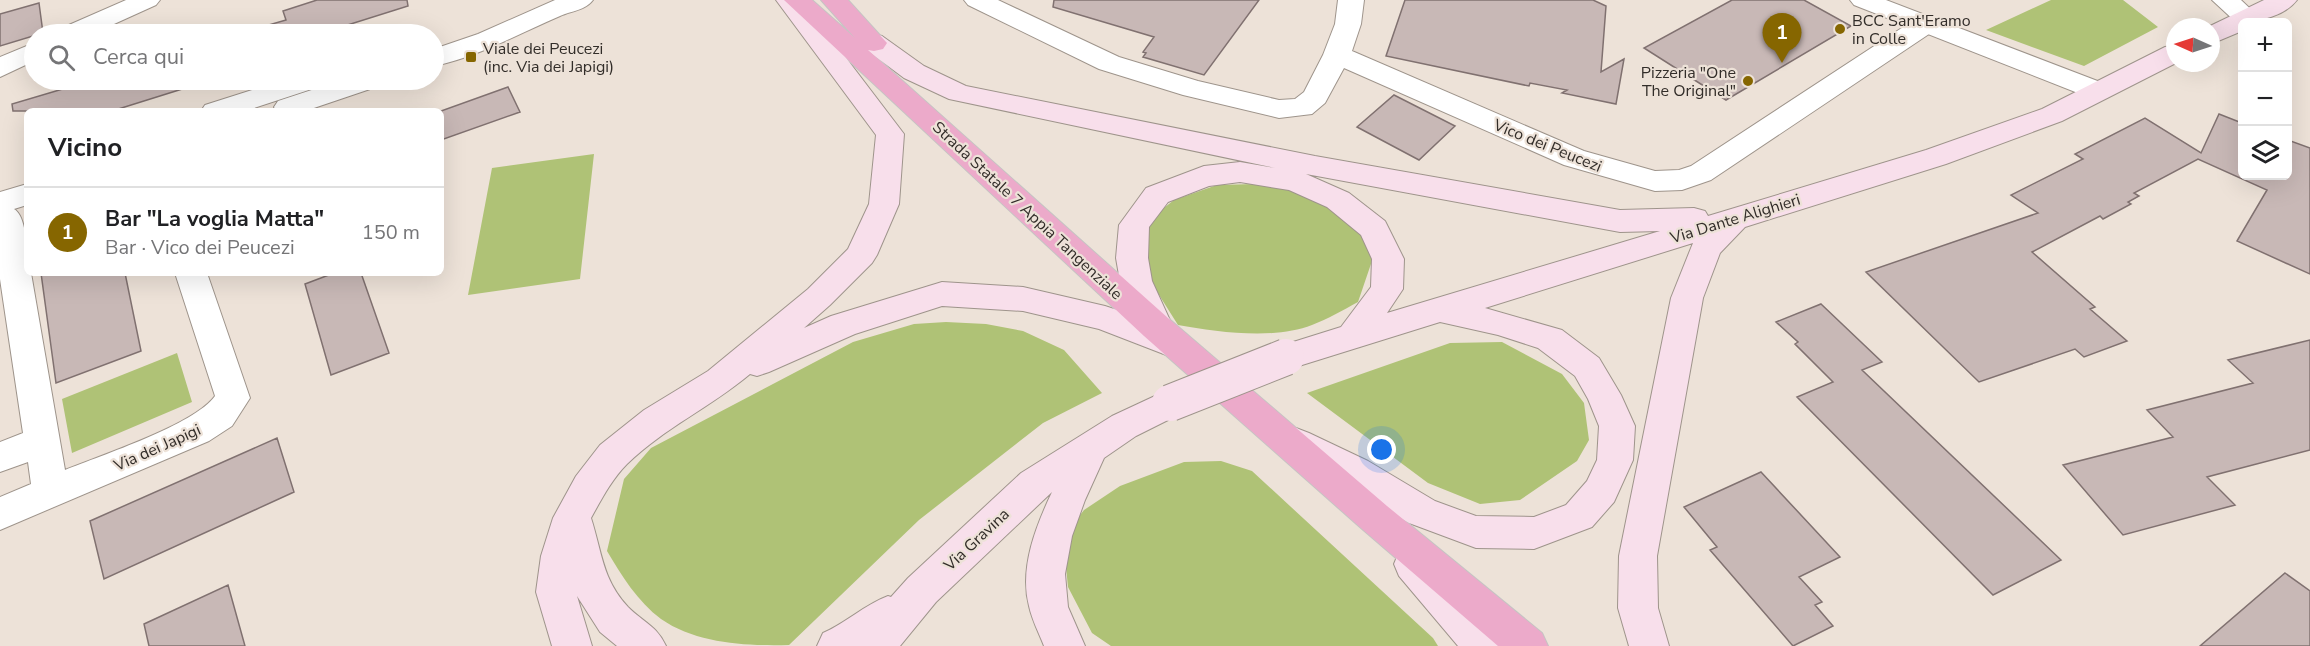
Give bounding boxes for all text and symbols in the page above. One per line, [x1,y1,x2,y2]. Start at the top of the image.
place label: BCC Sant'Eramo in Colle [1852,10,1971,50]
pin: 1 [1762,14,1802,63]
north arrow [2166,18,2220,72]
map controls [2238,18,2292,180]
button: + [2238,18,2292,72]
marker: BCC Sant'Eramo in Colle [1833,22,1847,36]
search box [24,24,444,90]
place label: Viale dei Peucezi (inc. Via dei Japigi) [482,38,614,78]
icon: search [45,41,78,74]
text: Cerca qui [93,42,184,72]
marker: Viale dei Peucezi (inc. Via dei Japigi) [464,50,478,64]
place label: Pizzeria "One The Original" [1641,62,1736,102]
button: − [2238,72,2292,126]
marker: Pizzeria "One The Original" [1741,74,1755,88]
street label: Vico dei Peucezi [1489,114,1605,178]
street label: Strada Statale 7 Appia Tangenziale [927,116,1127,305]
button: layers [2238,126,2292,180]
text: Vicino [48,130,122,165]
street label: Via Dante Alighieri [1666,189,1803,250]
text: Bar "La voglia Matta" [105,204,324,234]
text: 1 [62,219,74,246]
text: 150 m [362,219,420,246]
text: Bar · Vico dei Peucezi [105,234,295,261]
street label: Via dei Japigi [110,419,204,477]
your location [1367,435,1396,464]
street label: Via Gravina [938,504,1014,577]

